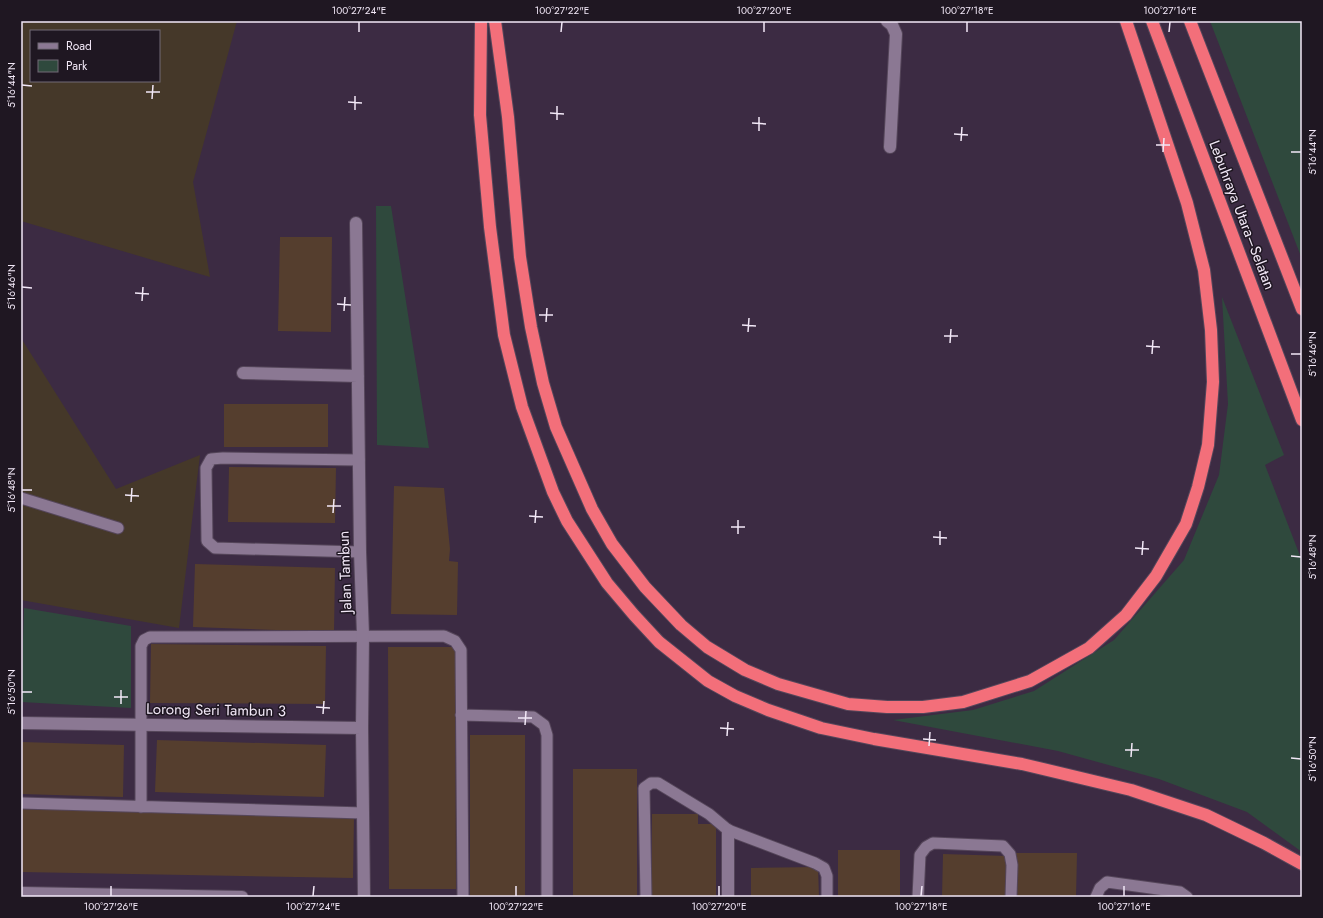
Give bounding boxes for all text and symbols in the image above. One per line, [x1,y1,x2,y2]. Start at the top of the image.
text: 100°27'24"E [332,3,386,18]
text: 100°27'22"E [535,3,589,18]
text: 100°27'20"E [737,3,791,18]
text: 100°27'18"E [940,3,994,18]
text: 100°27'16"E [1143,3,1197,18]
legend [30,30,160,82]
text: Road [66,37,92,55]
text: Park [66,57,88,75]
text: 5°16'44"N [4,62,19,108]
text: 5°16'44"N [1305,129,1320,175]
street label: Lebuhraya Utara–Selatan [1203,137,1281,293]
text: 5°16'46"N [4,264,19,310]
text: 5°16'46"N [1305,331,1320,377]
text: 5°16'48"N [4,467,19,513]
street label: Jalan Tambun [333,530,358,616]
text: 5°16'48"N [1305,534,1320,580]
text: 5°16'50"N [4,669,19,715]
street label: Lorong Seri Tambun 3 [146,698,286,722]
text: 5°16'50"N [1305,736,1320,782]
text: 100°27'26"E [84,899,138,914]
text: 100°27'24"E [286,899,340,914]
text: 100°27'22"E [489,899,543,914]
text: 100°27'20"E [692,899,746,914]
text: 100°27'18"E [894,899,948,914]
text: 100°27'16"E [1097,899,1151,914]

